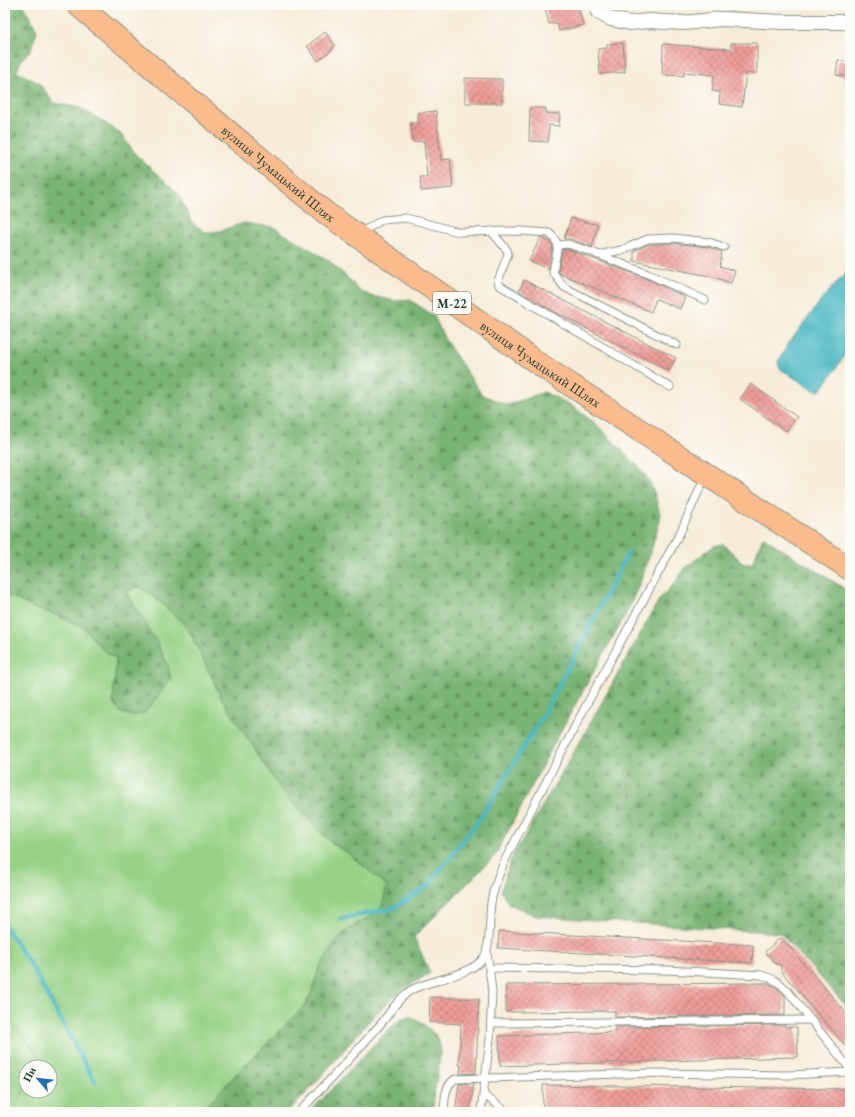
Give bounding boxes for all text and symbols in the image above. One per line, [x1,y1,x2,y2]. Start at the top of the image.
street label: вулиця Чумацький Шлях [218,121,339,226]
road number: М-22 [433,292,471,314]
street label: вулиця Чумацький Шлях [477,316,604,411]
north arrow [18,1059,58,1099]
text: Пн [19,1064,39,1084]

